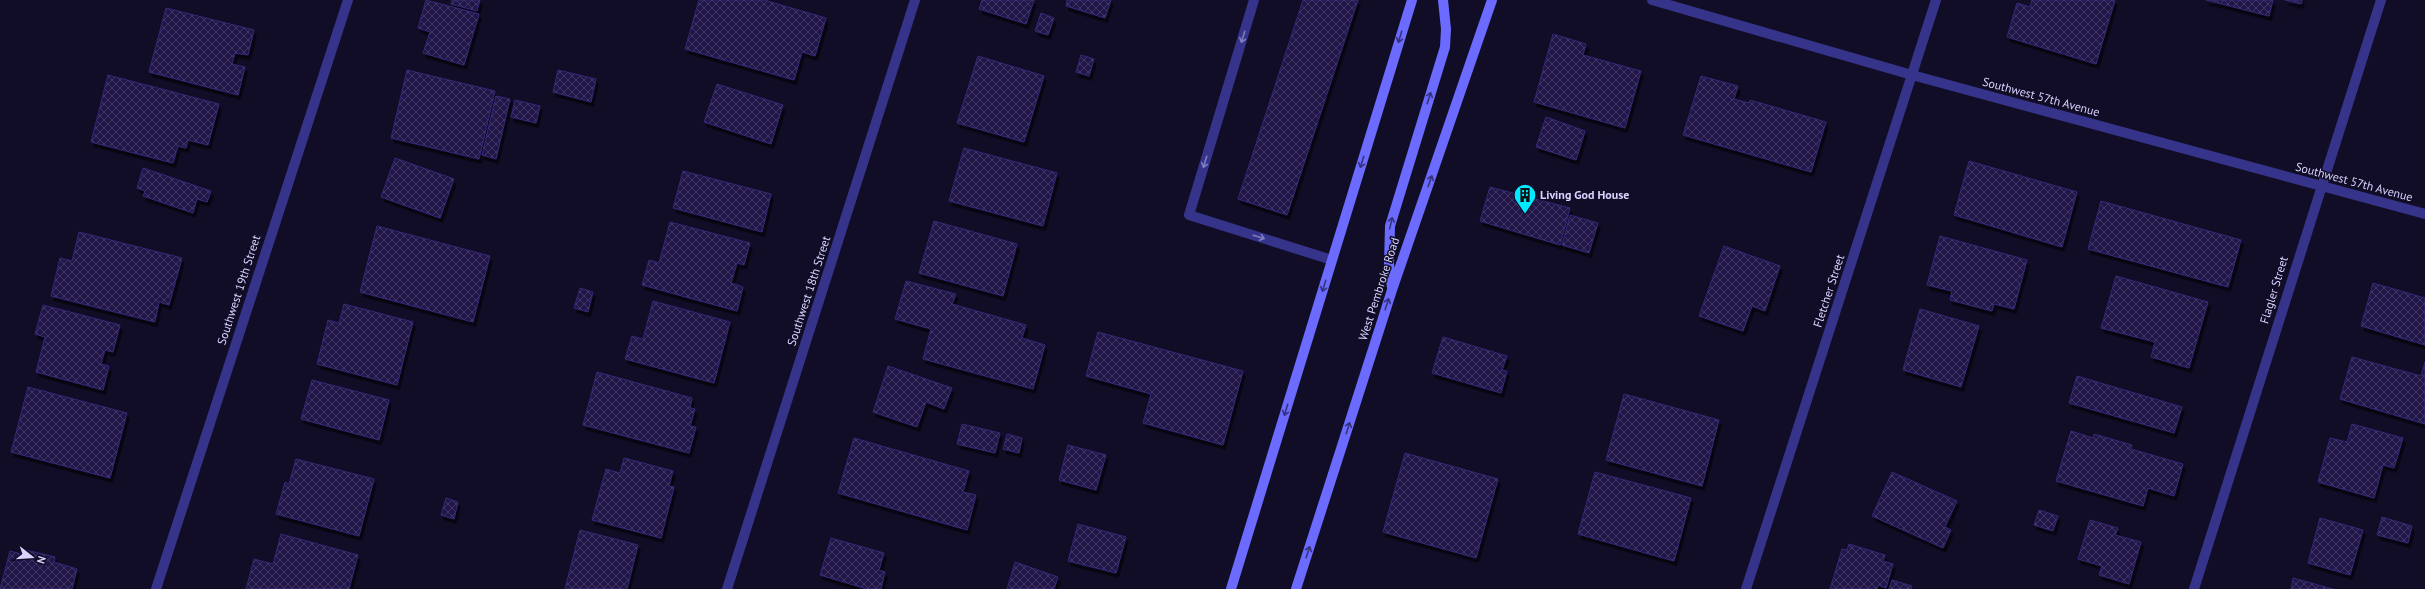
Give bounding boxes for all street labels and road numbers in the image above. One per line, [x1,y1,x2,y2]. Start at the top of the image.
street label: Southwest 57th Avenue [1981,74,2101,119]
street label: Southwest 57th Avenue [2294,159,2414,204]
street label: Southwest 19th Street [214,233,263,347]
street label: Southwest 18th Street [784,234,833,348]
street label: West Pembroke Road [1355,236,1402,342]
street label: Fletcher Street [1810,253,1847,329]
street label: Flagler Street [2256,254,2291,325]

